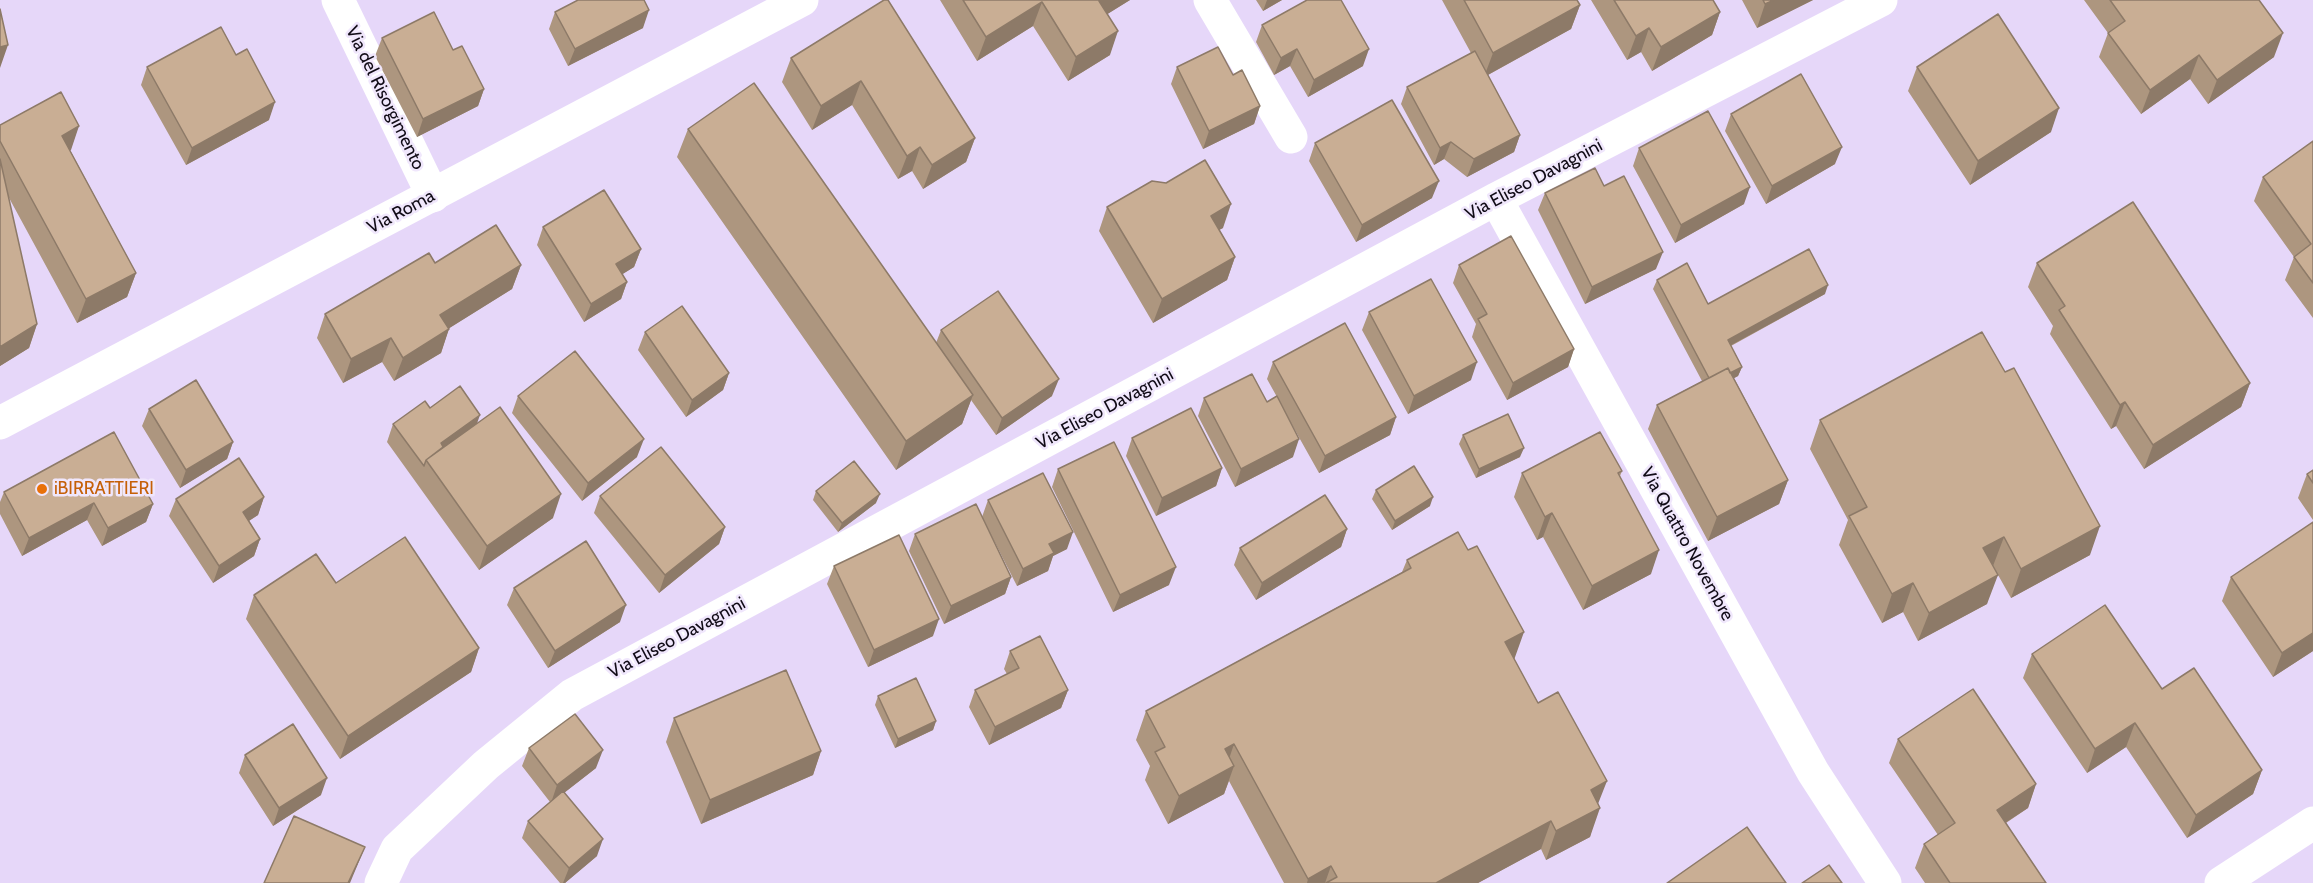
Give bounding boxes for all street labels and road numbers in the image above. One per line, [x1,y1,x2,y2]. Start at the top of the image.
street label: Via del Risorgimento [341,23,429,173]
street label: Via Eliseo Davagnini [1462,135,1606,225]
street label: Via Roma [364,185,438,239]
street label: Via Eliseo Davagnini [1033,364,1177,454]
street label: Via Quattro Novembre [1636,464,1738,624]
street label: Via Eliseo Davagnini [605,593,749,683]

